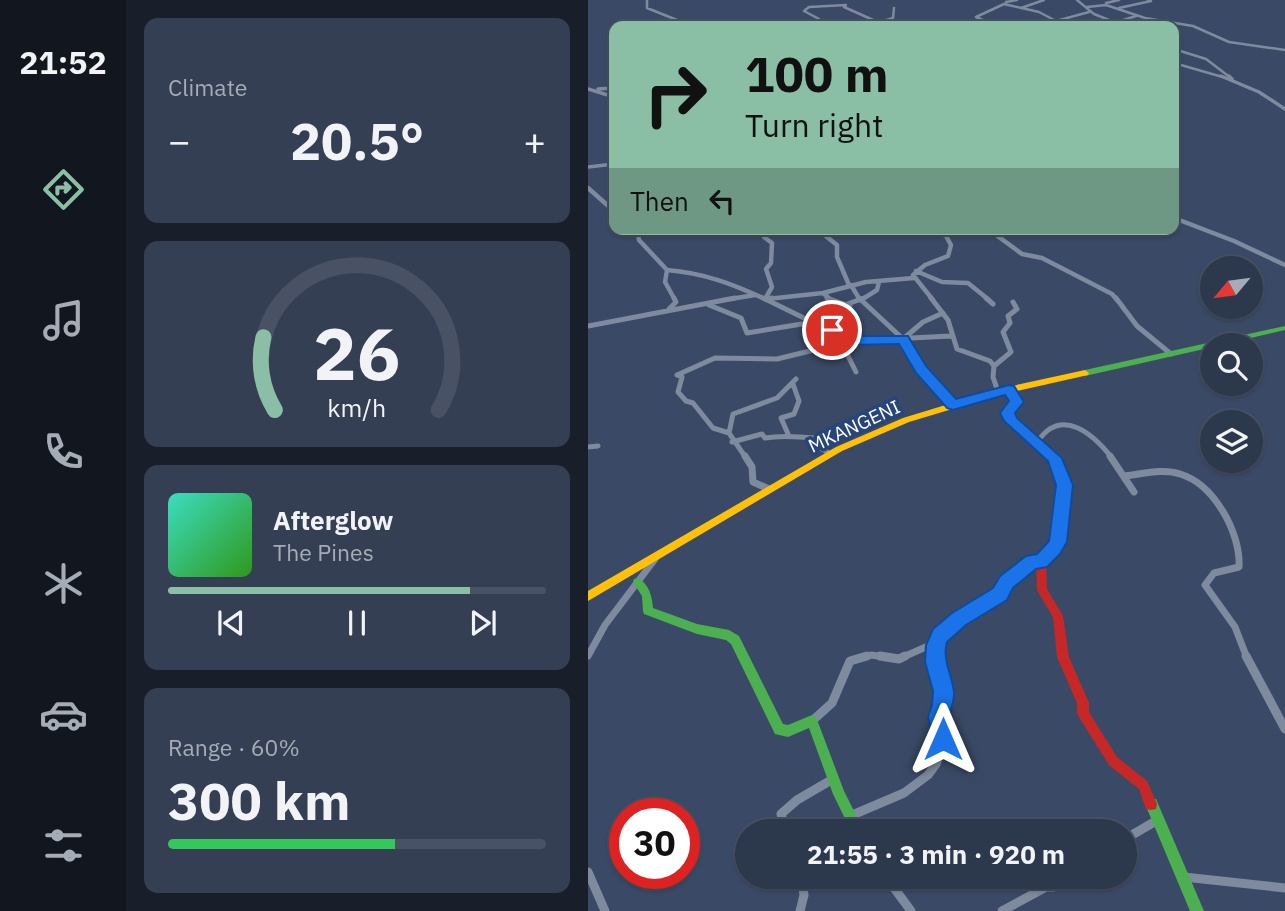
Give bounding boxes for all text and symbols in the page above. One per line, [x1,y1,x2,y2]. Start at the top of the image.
text: 21:52 [19,41,107,83]
text: 100 m [745,42,889,105]
icon: right [630,49,721,140]
text: Climate [168,72,247,102]
text: Turn right [745,104,883,146]
text: 20.5° [290,107,424,174]
text: − [168,116,191,165]
text: + [523,116,546,165]
icon: directions [39,165,88,214]
icon: left [703,182,741,220]
text: Then [630,184,689,218]
north arrow [1200,256,1264,318]
map controls [1200,256,1263,473]
icon: music [39,296,88,345]
pin [802,300,862,360]
text: 26 [313,305,401,400]
icon: arrive [813,311,851,349]
button: search [1200,333,1263,396]
text: km/h [328,391,386,424]
street label: MKANGENI [804,394,904,458]
button: layers [1200,410,1263,473]
icon: phone [39,427,88,476]
text: Afterglow [273,503,393,537]
text: The Pines [273,537,374,567]
icon: climate [39,559,88,608]
icon: previous [212,604,250,642]
icon: pause [338,604,376,642]
icon: next [464,604,502,642]
icon: car [39,690,88,739]
position arrow [906,702,980,776]
text: Range · 60% [168,732,300,762]
text: 300 km [168,767,350,834]
speed limit sign: 30 [609,798,700,889]
icon: filters [39,821,88,870]
text: 21:55 · 3 min · 920 m [807,837,1065,871]

